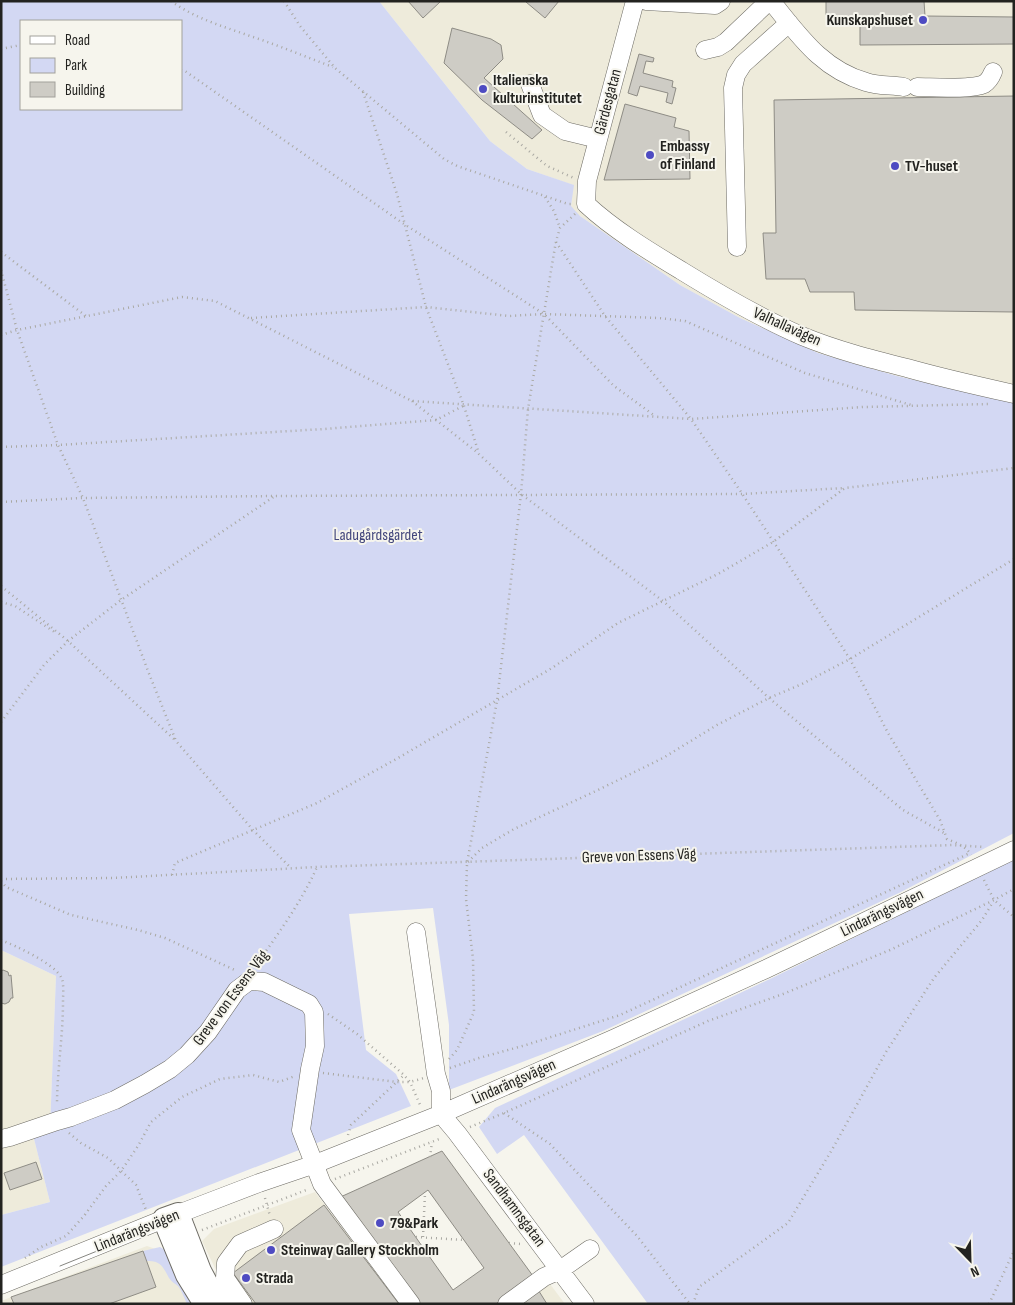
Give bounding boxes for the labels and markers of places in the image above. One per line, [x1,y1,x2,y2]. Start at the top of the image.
place label: Kunskapshuset [826,11,913,30]
marker: Kunskapshuset [917,14,929,26]
place label: Italienska kulturinstitutet [493,71,582,108]
marker: Italienska kulturinstitutet [477,83,489,95]
place label: Embassy of Finland [660,137,715,174]
marker: Embassy of Finland [644,149,656,161]
place label: TV-huset [905,157,958,176]
marker: TV-huset [889,160,901,172]
place label: 79&Park [390,1214,439,1233]
marker: 79&Park [374,1217,386,1229]
place label: Steinway Gallery Stockholm [281,1241,439,1260]
marker: Steinway Gallery Stockholm [265,1244,277,1256]
place label: Strada [256,1269,293,1288]
marker: Strada [240,1272,252,1284]

